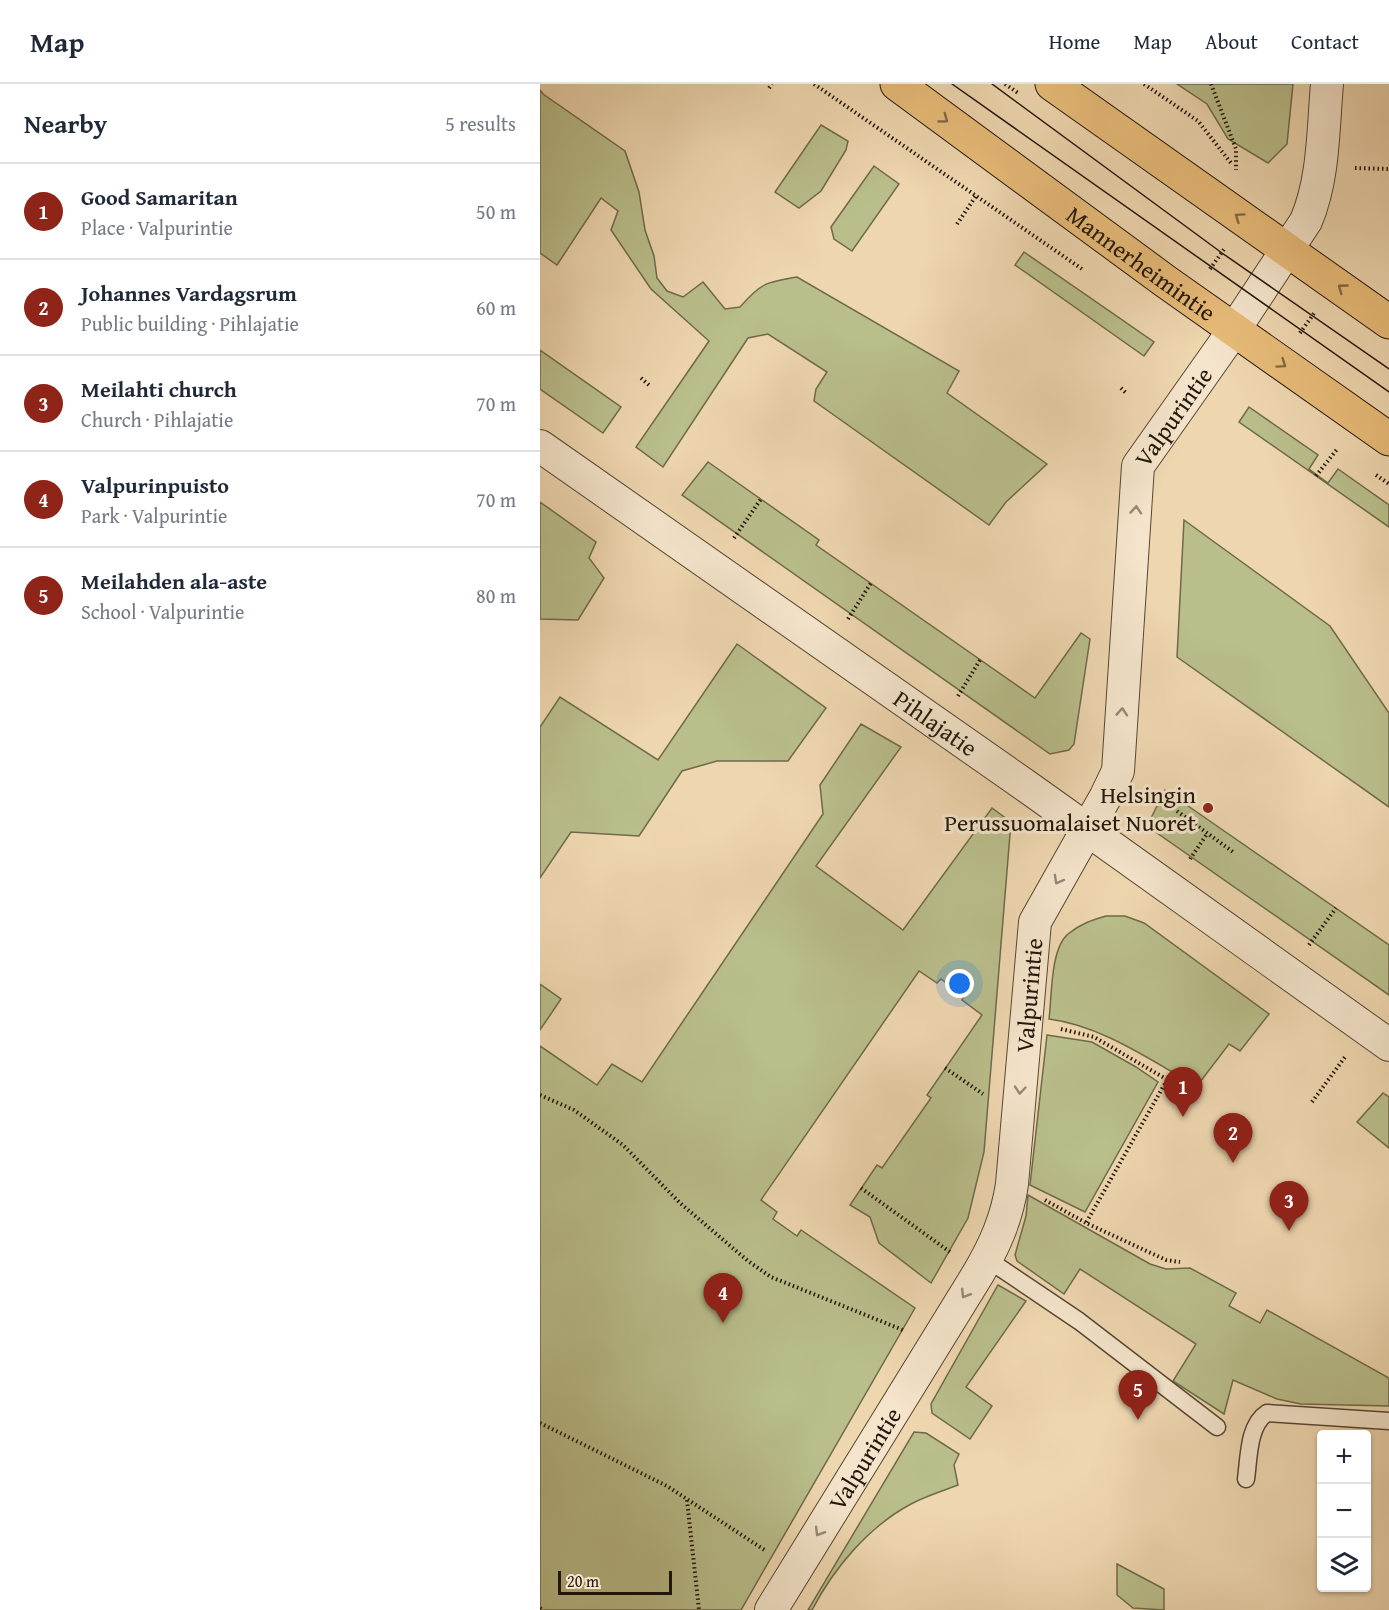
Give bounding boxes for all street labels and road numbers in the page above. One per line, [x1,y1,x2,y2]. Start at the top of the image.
street label: Mannerheimintie [1059,197,1223,329]
street label: Valpurintie [1125,360,1220,474]
street label: Pihlajatie [887,681,985,765]
street label: Valpurintie [1006,936,1051,1054]
street label: Valpurintie [819,1400,909,1517]

